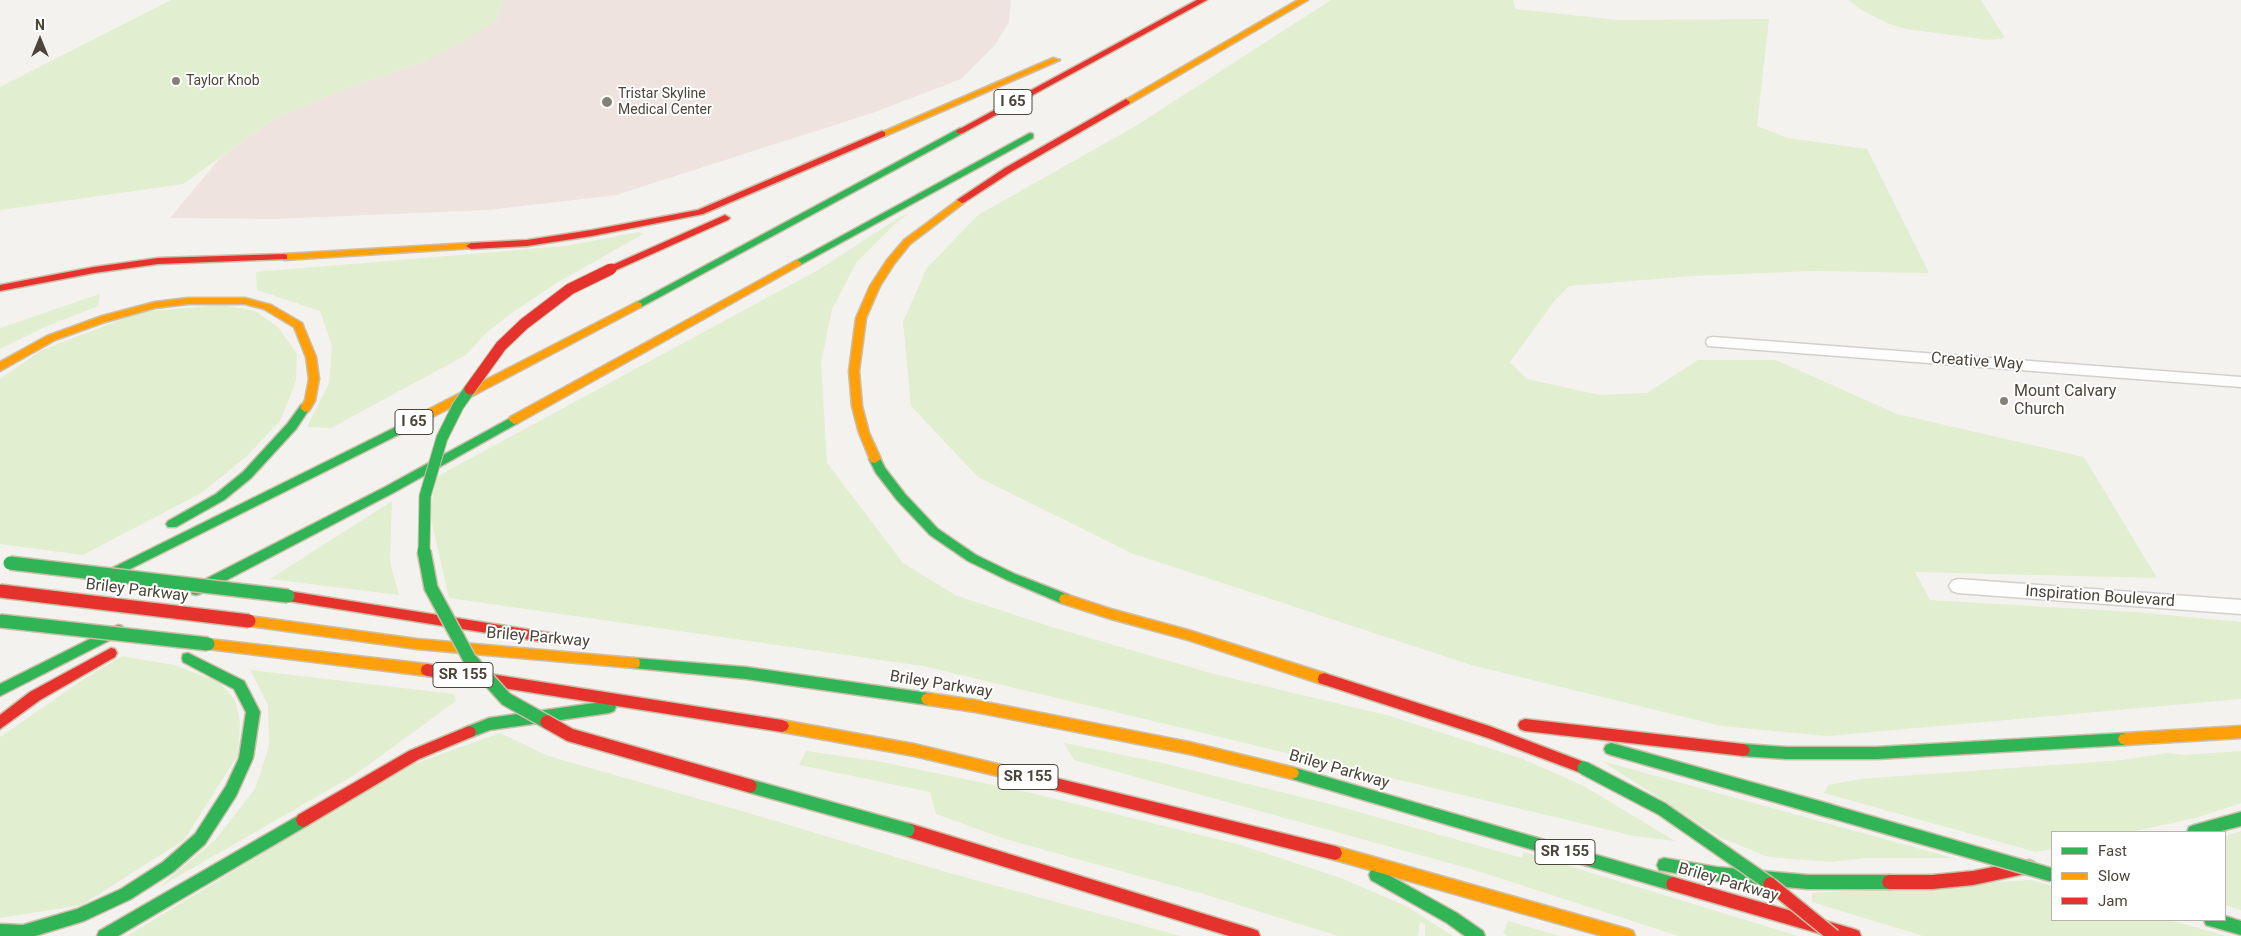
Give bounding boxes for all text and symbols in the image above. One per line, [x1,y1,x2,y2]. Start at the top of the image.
north arrow [15,15,65,65]
text: N [35,17,45,33]
place label: Taylor Knob [186,73,260,89]
marker: Taylor Knob [170,75,182,87]
place label: Tristar Skyline Medical Center [618,86,712,118]
road number: I 65 [994,90,1032,114]
marker: Tristar Skyline Medical Center [600,95,614,109]
street label: Creative Way [1930,349,2024,375]
place label: Mount Calvary Church [2014,382,2116,420]
marker: Mount Calvary Church [1998,395,2010,407]
road number: I 65 [395,410,433,434]
street label: Briley Parkway [84,575,190,607]
street label: Inspiration Boulevard [2025,582,2175,612]
street label: Briley Parkway [486,624,590,652]
road number: SR 155 [433,662,493,688]
street label: Briley Parkway [888,667,994,703]
street label: Briley Parkway [1287,747,1391,793]
road number: SR 155 [998,764,1058,790]
legend [2051,831,2226,921]
road number: SR 155 [1535,840,1595,864]
text: Fast [2098,842,2127,860]
street label: Briley Parkway [1676,860,1780,906]
text: Slow [2098,867,2130,885]
text: Jam [2098,892,2128,910]

